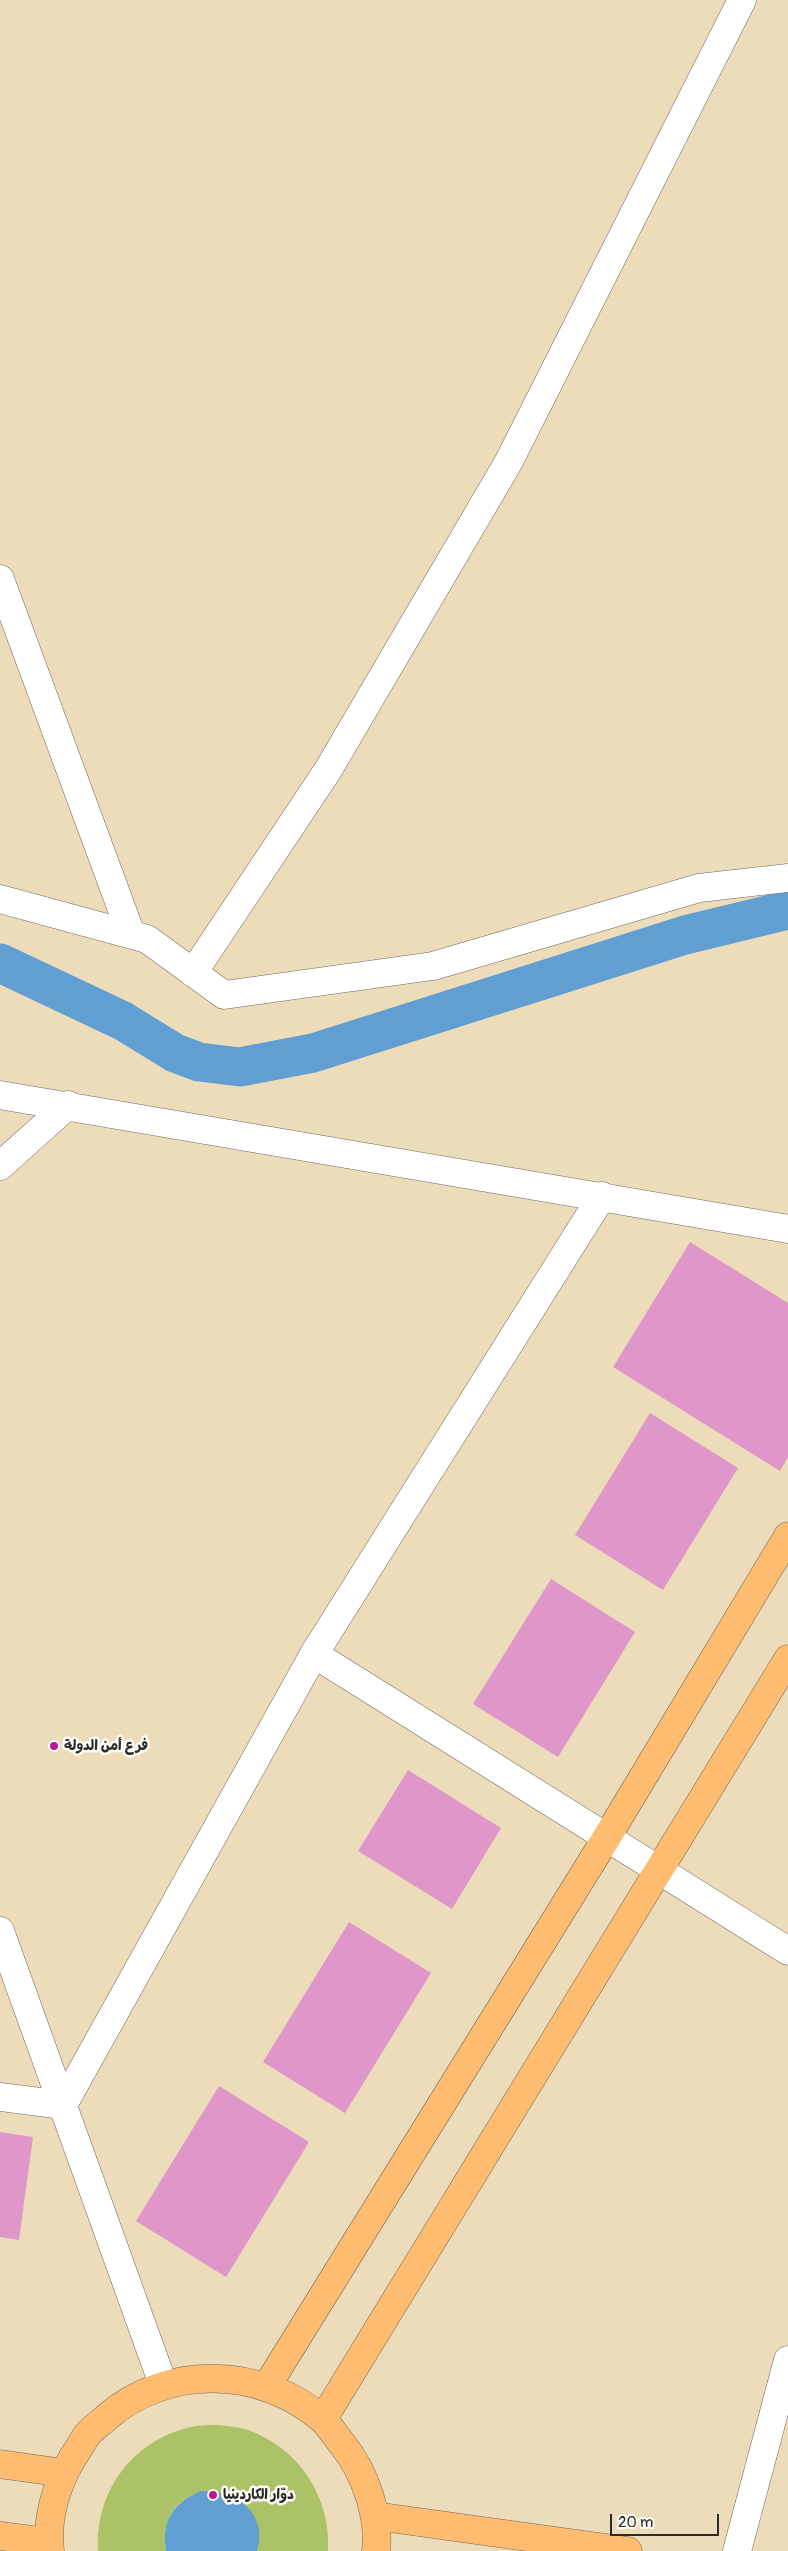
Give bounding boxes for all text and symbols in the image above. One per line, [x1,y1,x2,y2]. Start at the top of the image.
place label: فرع أمن الدولة [64,1738,148,1754]
marker: فرع أمن الدولة [48,1740,60,1752]
place label: دوّار الكاردينيا [223,2487,294,2503]
marker: دوّار الكاردينيا [207,2489,219,2501]
scale bar [613,2504,722,2536]
text: 20 m [618,2513,653,2532]

